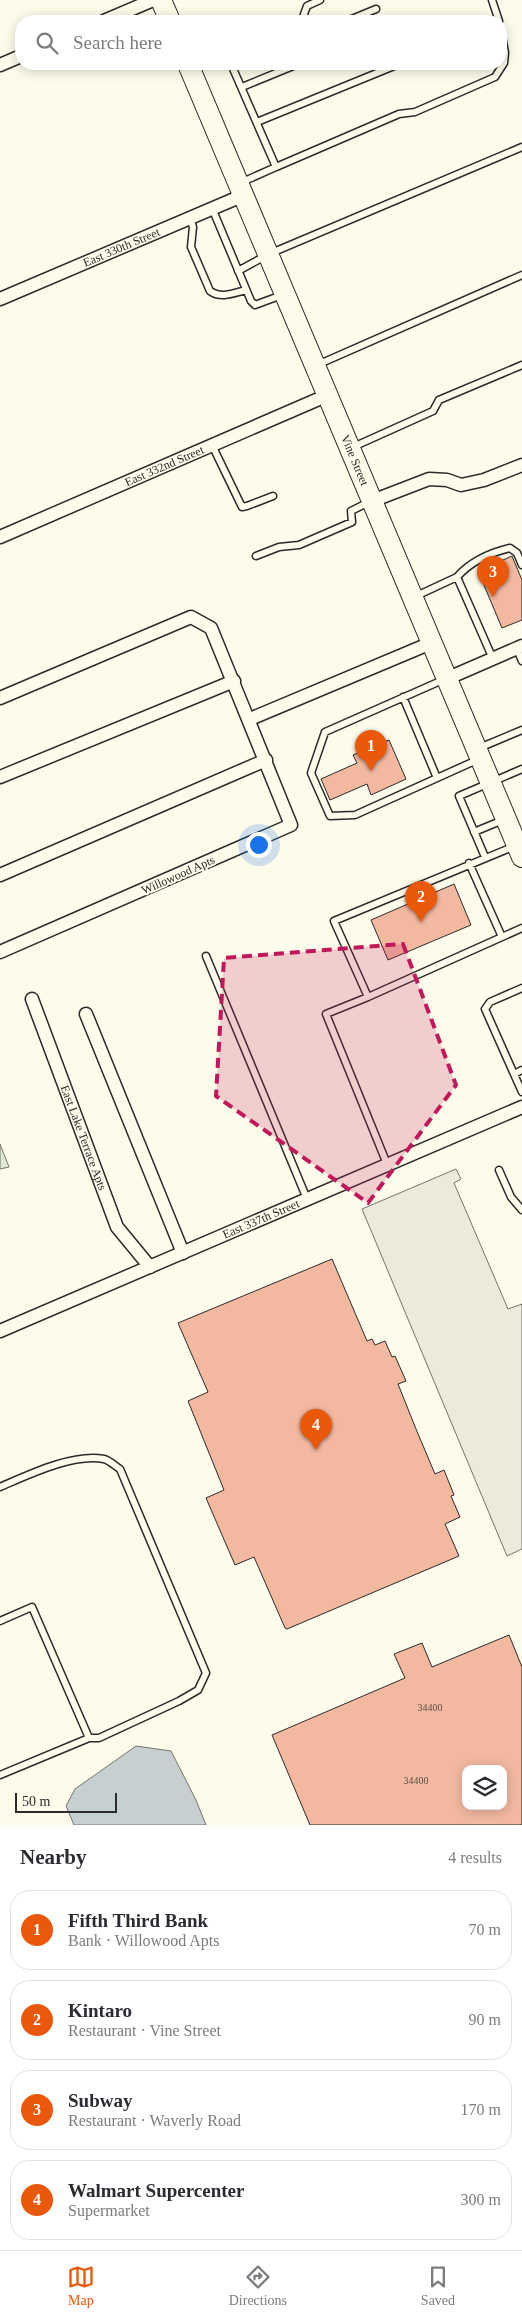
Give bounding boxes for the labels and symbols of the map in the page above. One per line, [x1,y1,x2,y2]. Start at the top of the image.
street label: East 330th Street [81,224,163,270]
street label: Vine Street [338,433,372,488]
street label: East 332nd Street [123,442,207,489]
pin: 3 [477,556,509,597]
pin: 1 [355,730,387,771]
your location [246,832,272,858]
street label: Willowood Apts [139,853,217,897]
pin: 2 [405,881,437,922]
street label: East Lake Terrace Apts [58,1083,110,1193]
street label: East 337th Street [221,1196,302,1242]
pin: 4 [300,1409,332,1450]
house number: 34400 [418,1702,443,1713]
house number: 34400 [404,1775,429,1786]
scale bar [15,1790,118,1813]

